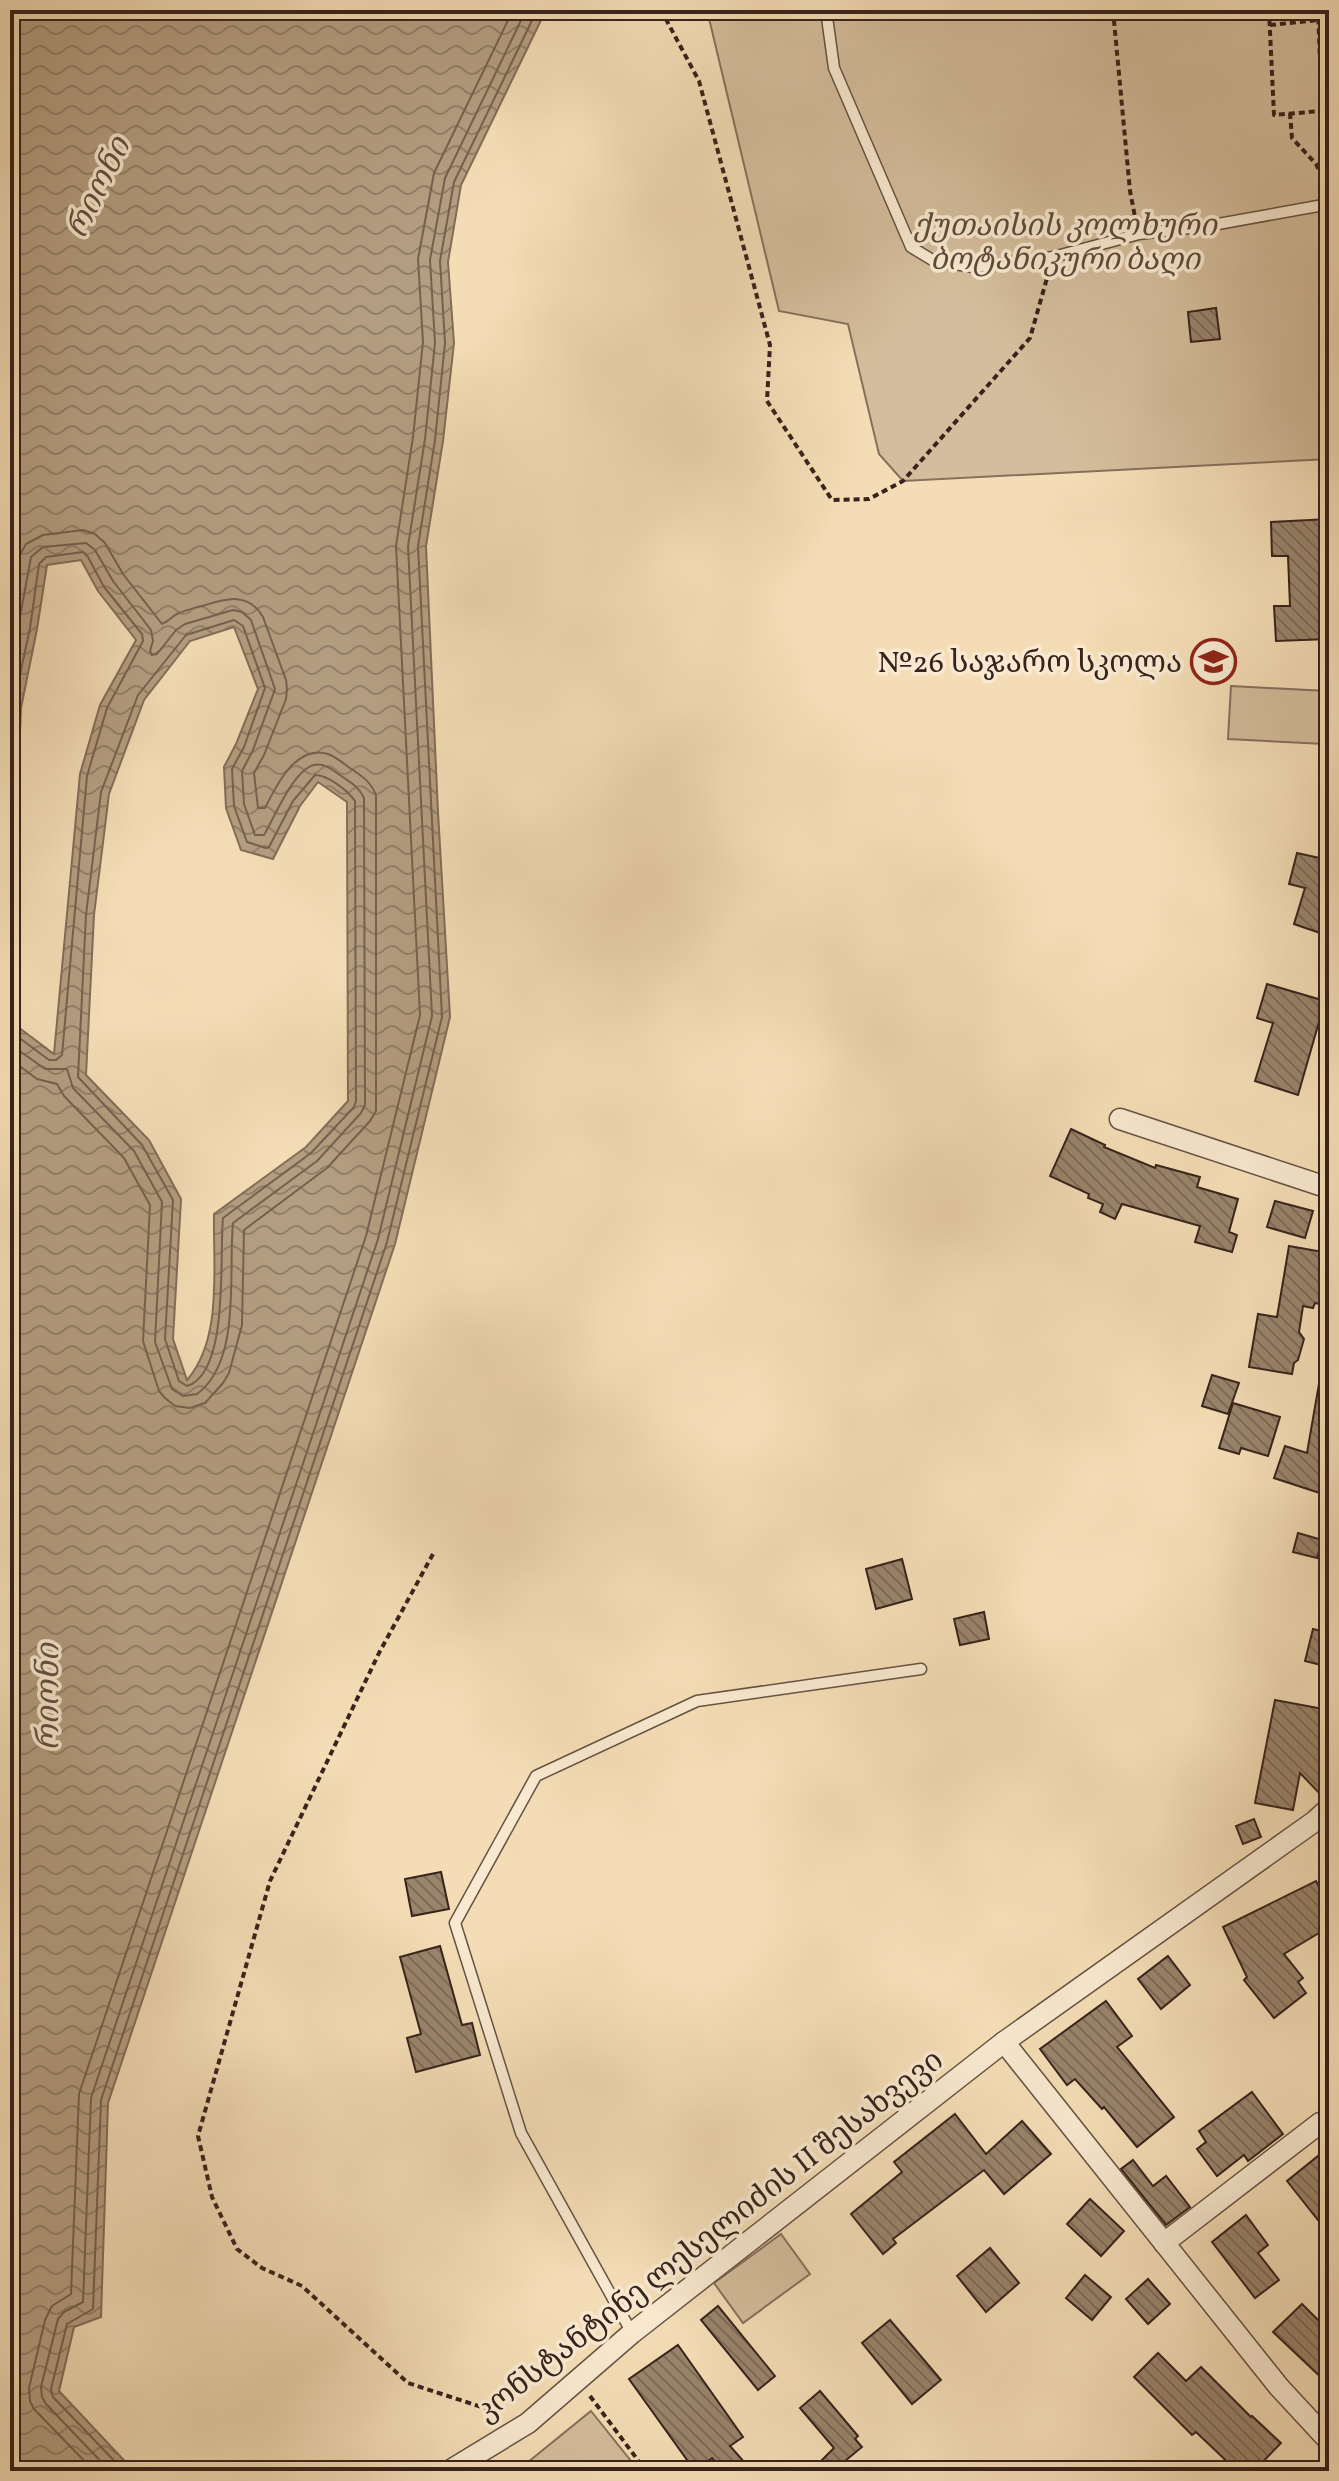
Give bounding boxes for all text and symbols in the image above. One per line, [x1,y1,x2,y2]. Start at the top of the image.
water label: რიონი [56,129,144,246]
park label: ქუთაისის კოლხური ბოტანიკური ბაღი [913,206,1219,282]
school or university icon: №26 საჯარო სკოლა [1189,638,1237,686]
place label: №26 საჯარო სკოლა [878,643,1182,685]
water label: რიონი [28,1642,72,1751]
street label: კონსტანტინე ლესელიძის II შესახვევი [468,2041,953,2433]

